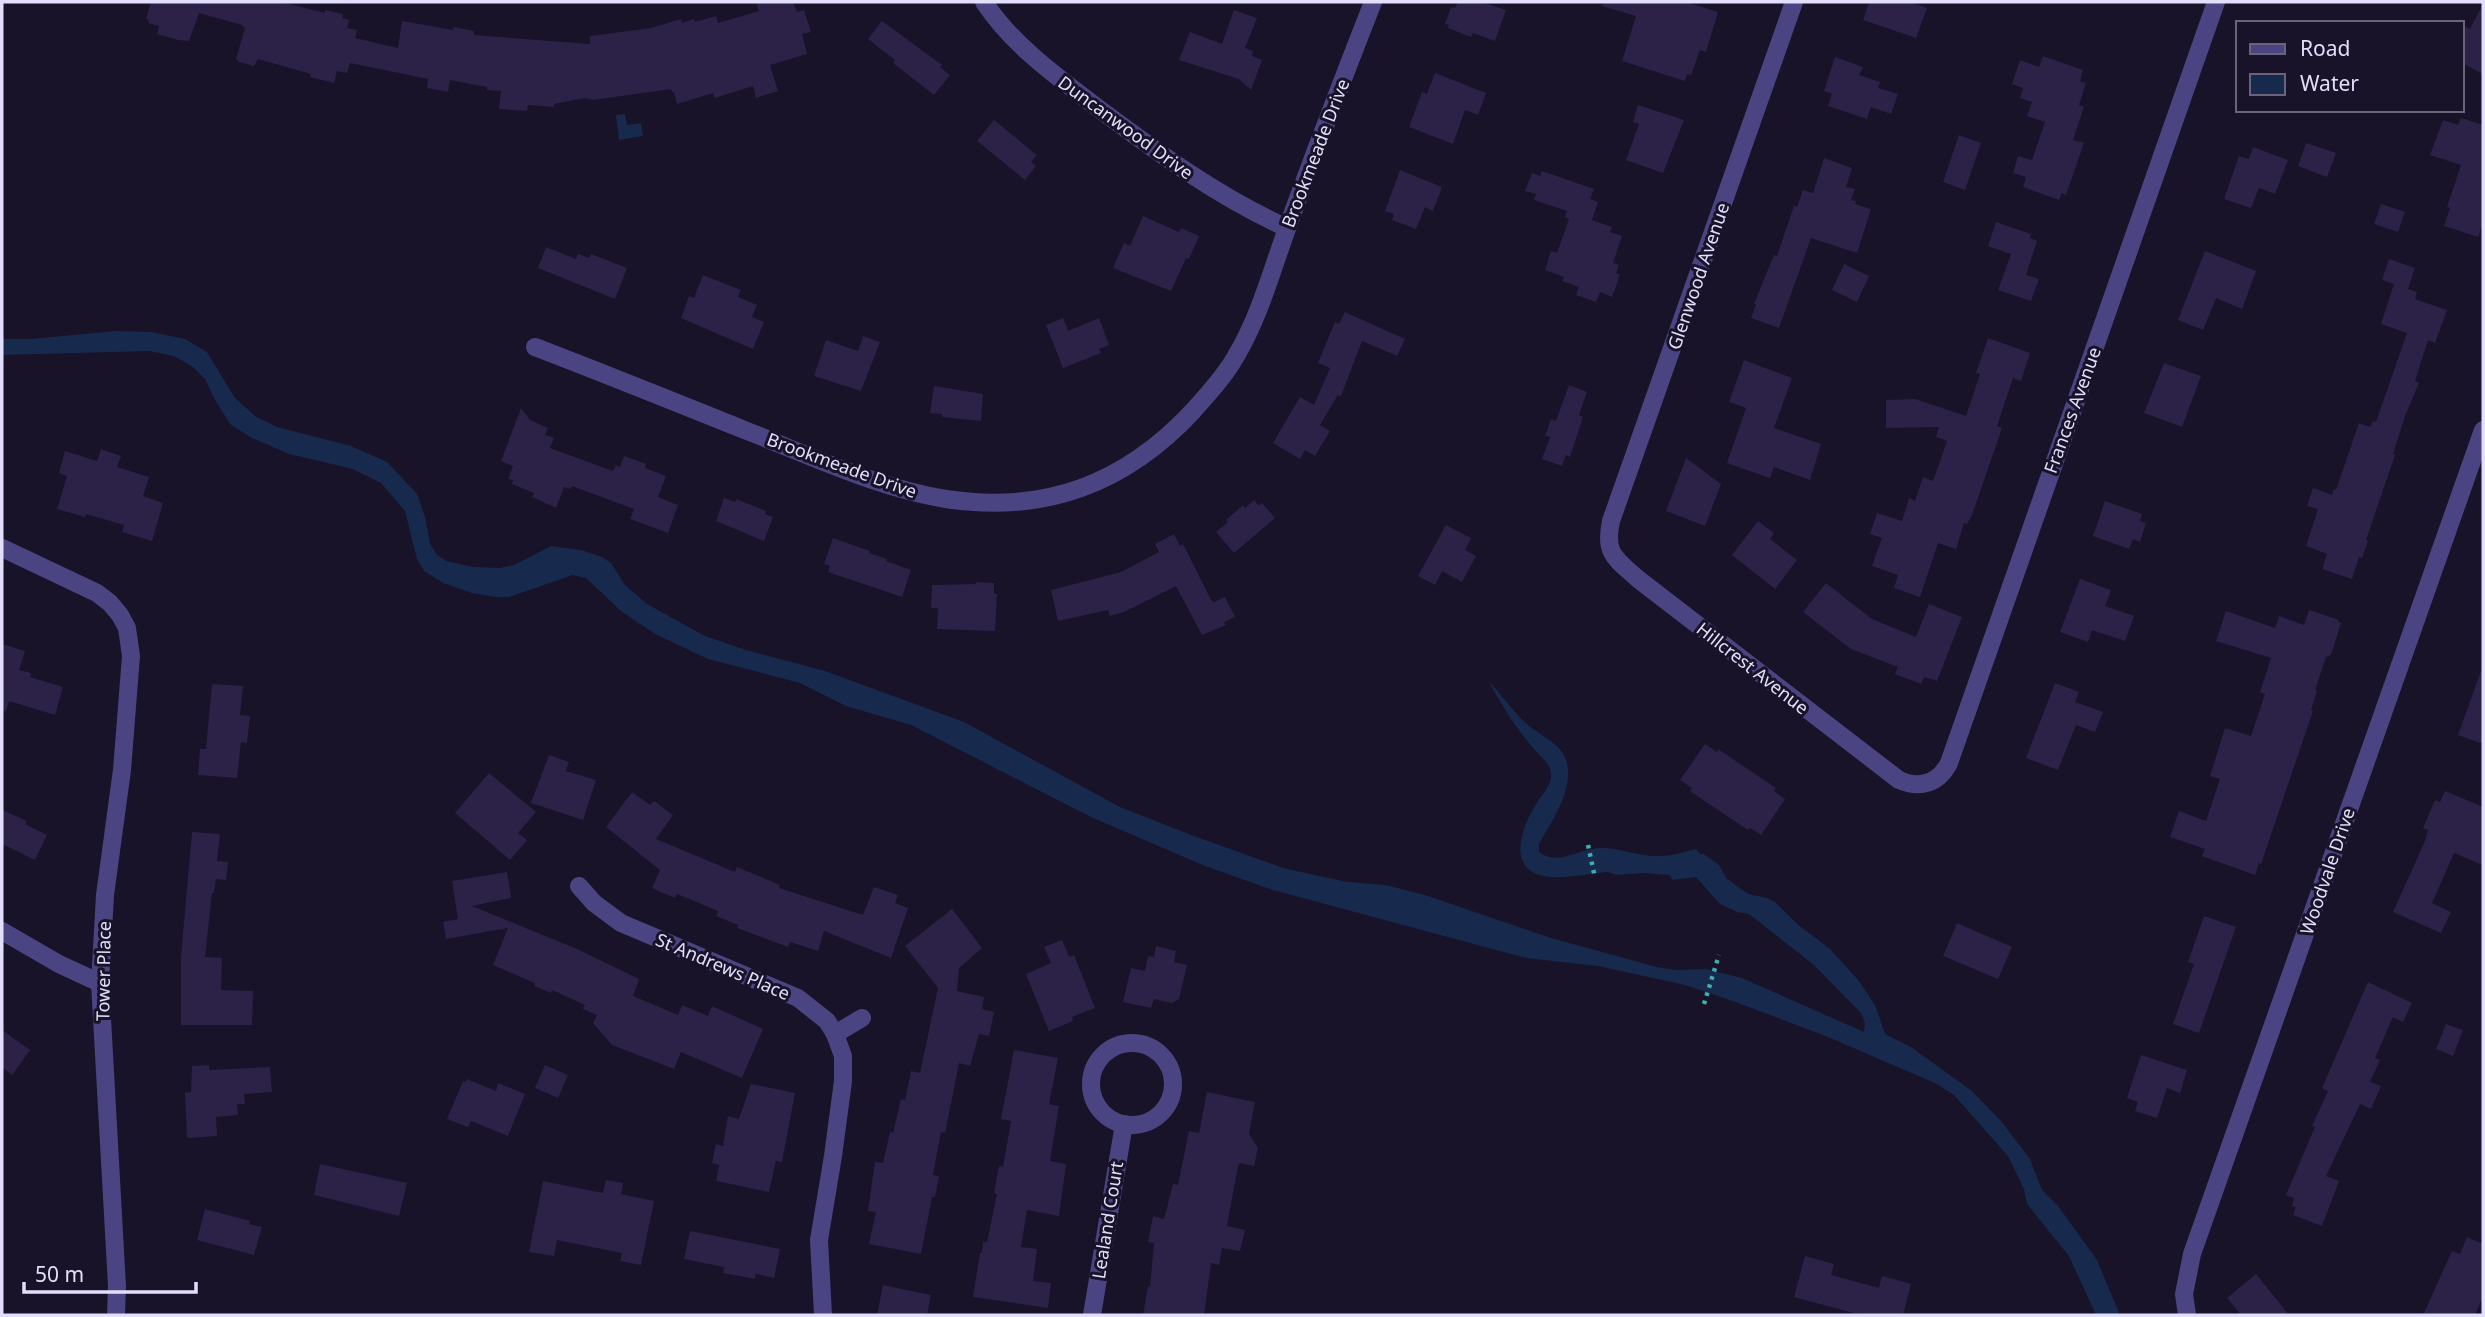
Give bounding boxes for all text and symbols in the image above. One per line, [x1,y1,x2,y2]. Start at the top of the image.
legend [2236,21,2464,112]
text: Road [2300,34,2350,62]
text: Water [2300,69,2359,97]
street label: Duncanwood Drive [1054,70,1198,184]
street label: Brookmeade Drive [1276,75,1354,231]
street label: Glenwood Avenue [1662,199,1734,353]
street label: Frances Avenue [2038,343,2106,477]
street label: Brookmeade Drive [764,427,920,503]
street label: Hillcrest Avenue [1692,617,1814,719]
street label: Woodvale Drive [2294,804,2360,938]
street label: Tower Place [90,921,116,1021]
street label: St Andrews Place [652,927,794,1005]
street label: Lealand Court [1086,1159,1128,1280]
scale bar [24,1250,196,1294]
text: 50 m [35,1260,84,1288]

